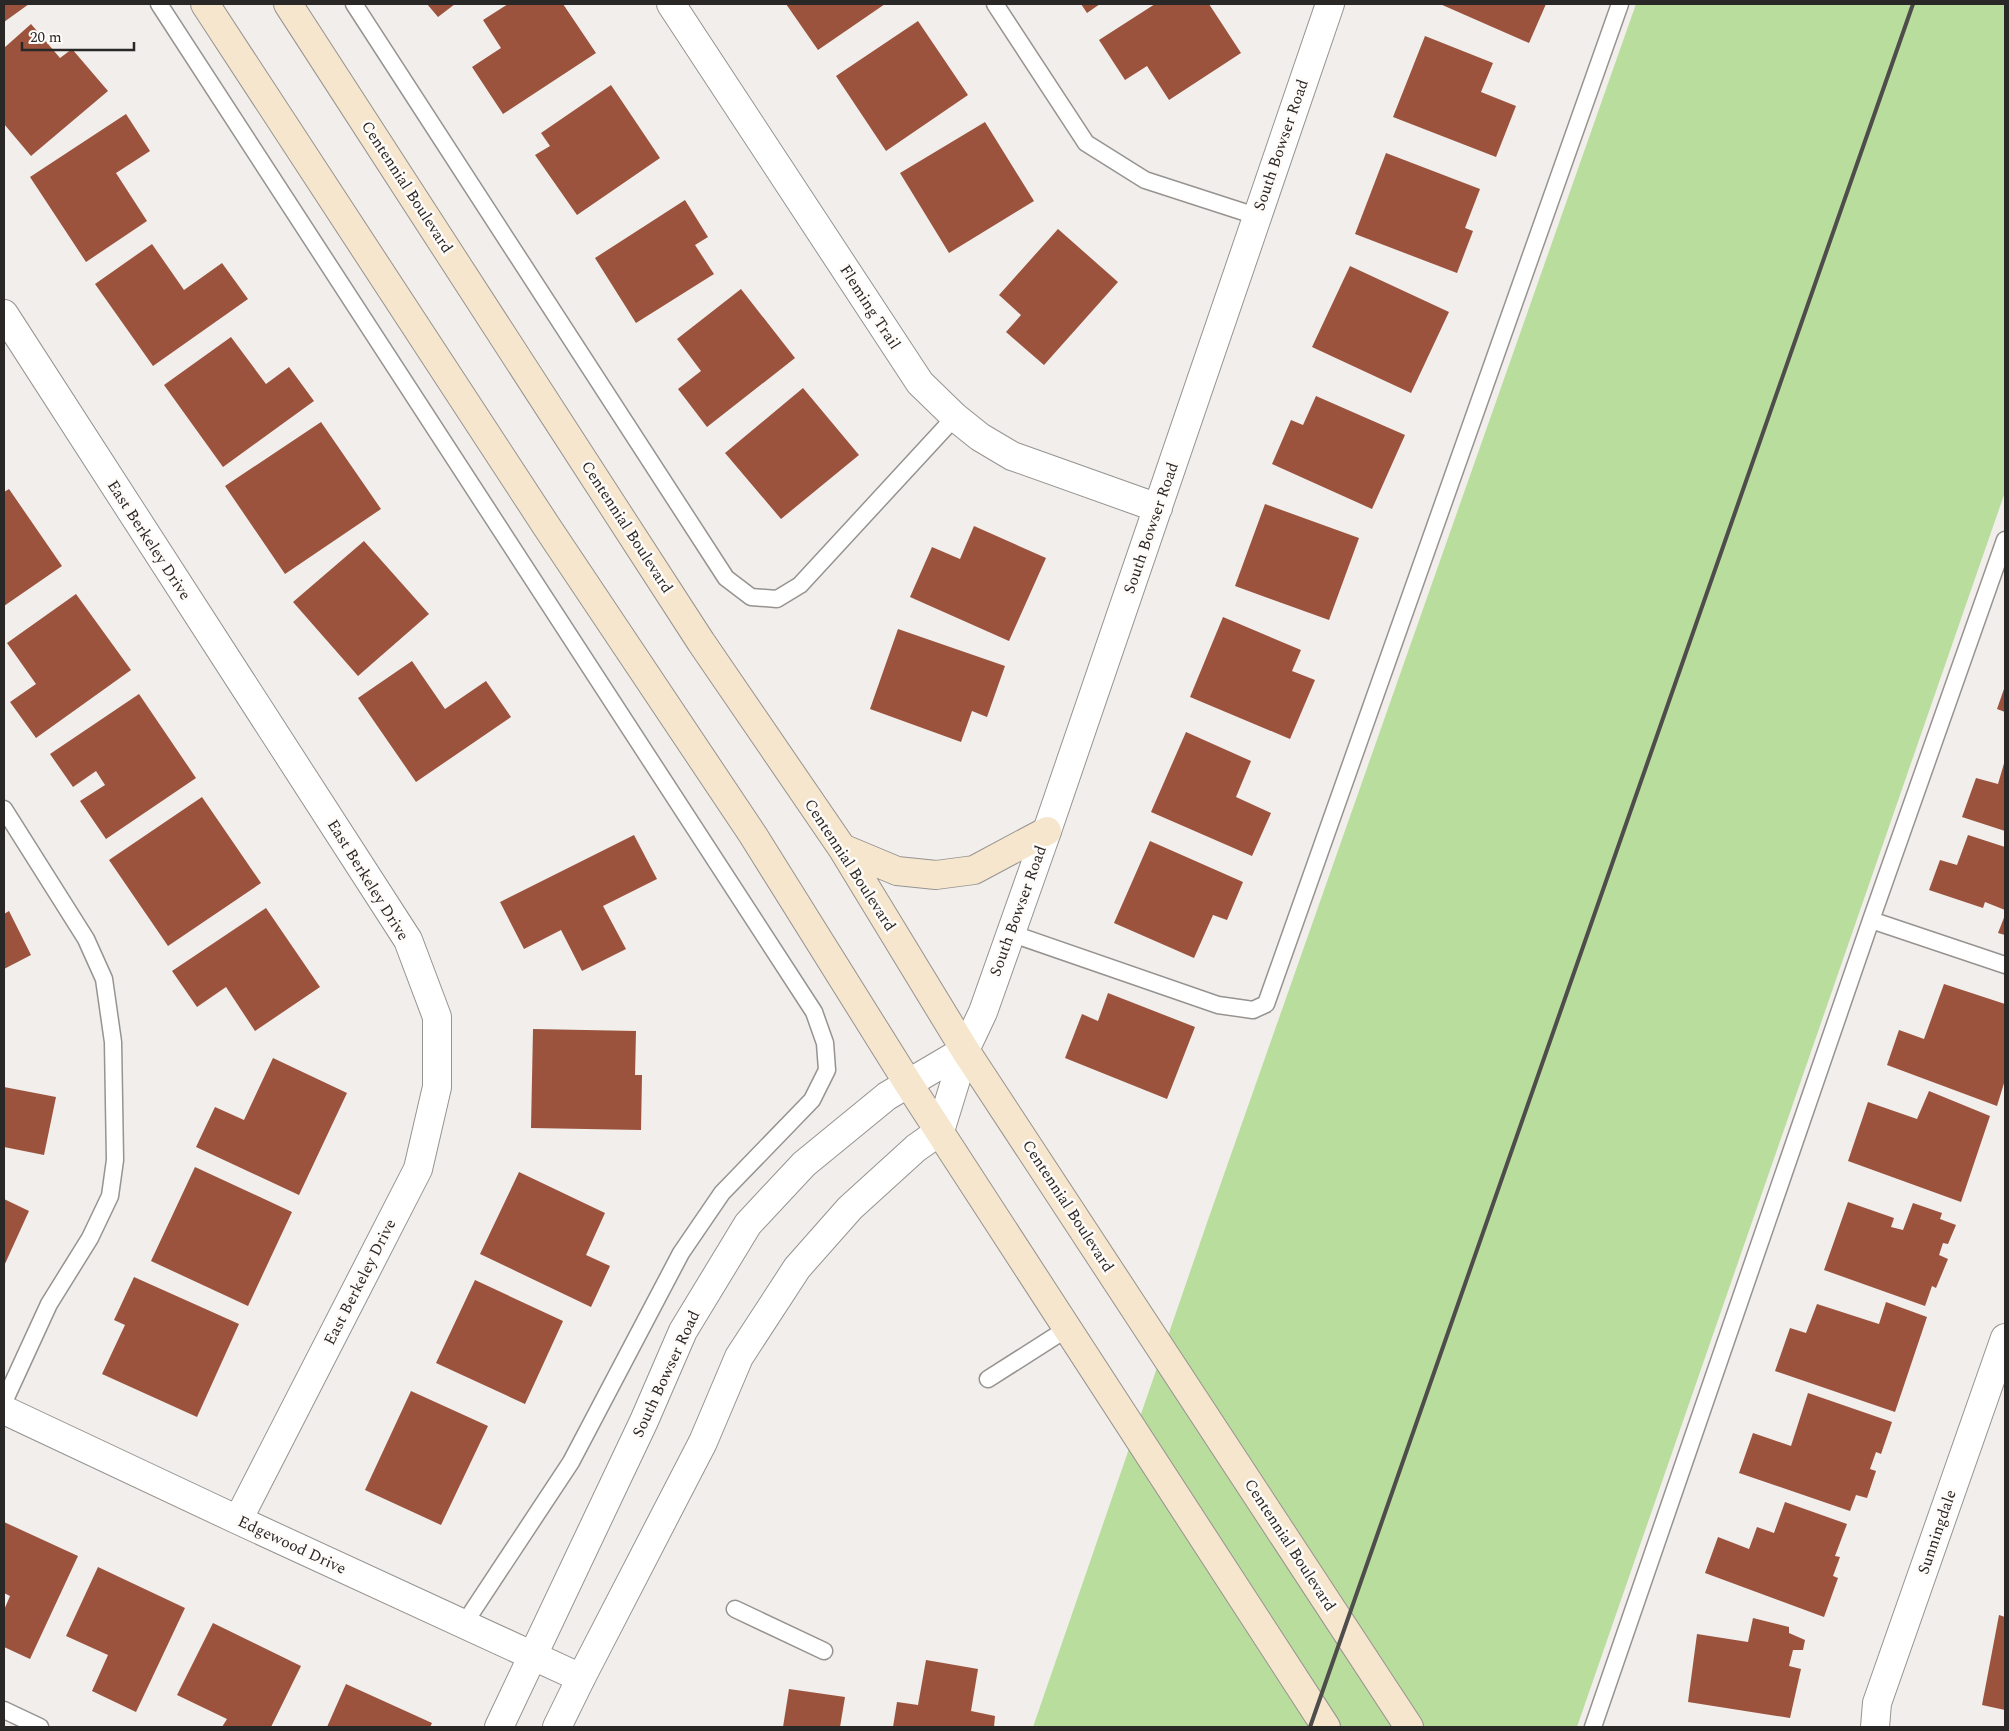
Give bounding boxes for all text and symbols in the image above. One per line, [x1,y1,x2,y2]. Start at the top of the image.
scale bar [22,20,135,52]
text: 20 m [30,26,62,49]
street label: South Bowser Road [1247,76,1315,214]
street label: Centennial Boulevard [355,116,459,258]
street label: Fleming Trail [834,260,906,354]
street label: Centennial Boulevard [575,456,679,598]
street label: South Bowser Road [1117,459,1185,597]
street label: East Berkeley Drive [101,475,197,605]
street label: Centennial Boulevard [798,794,902,936]
street label: East Berkeley Drive [321,815,415,945]
street label: South Bowser Road [983,842,1053,980]
street label: Centennial Boulevard [1016,1135,1120,1277]
street label: East Berkeley Drive [318,1215,402,1349]
street label: South Bowser Road [626,1306,706,1442]
street label: Centennial Boulevard [1238,1474,1342,1616]
street label: Sunningdale [1911,1487,1963,1577]
street label: Edgewood Drive [234,1509,350,1581]

